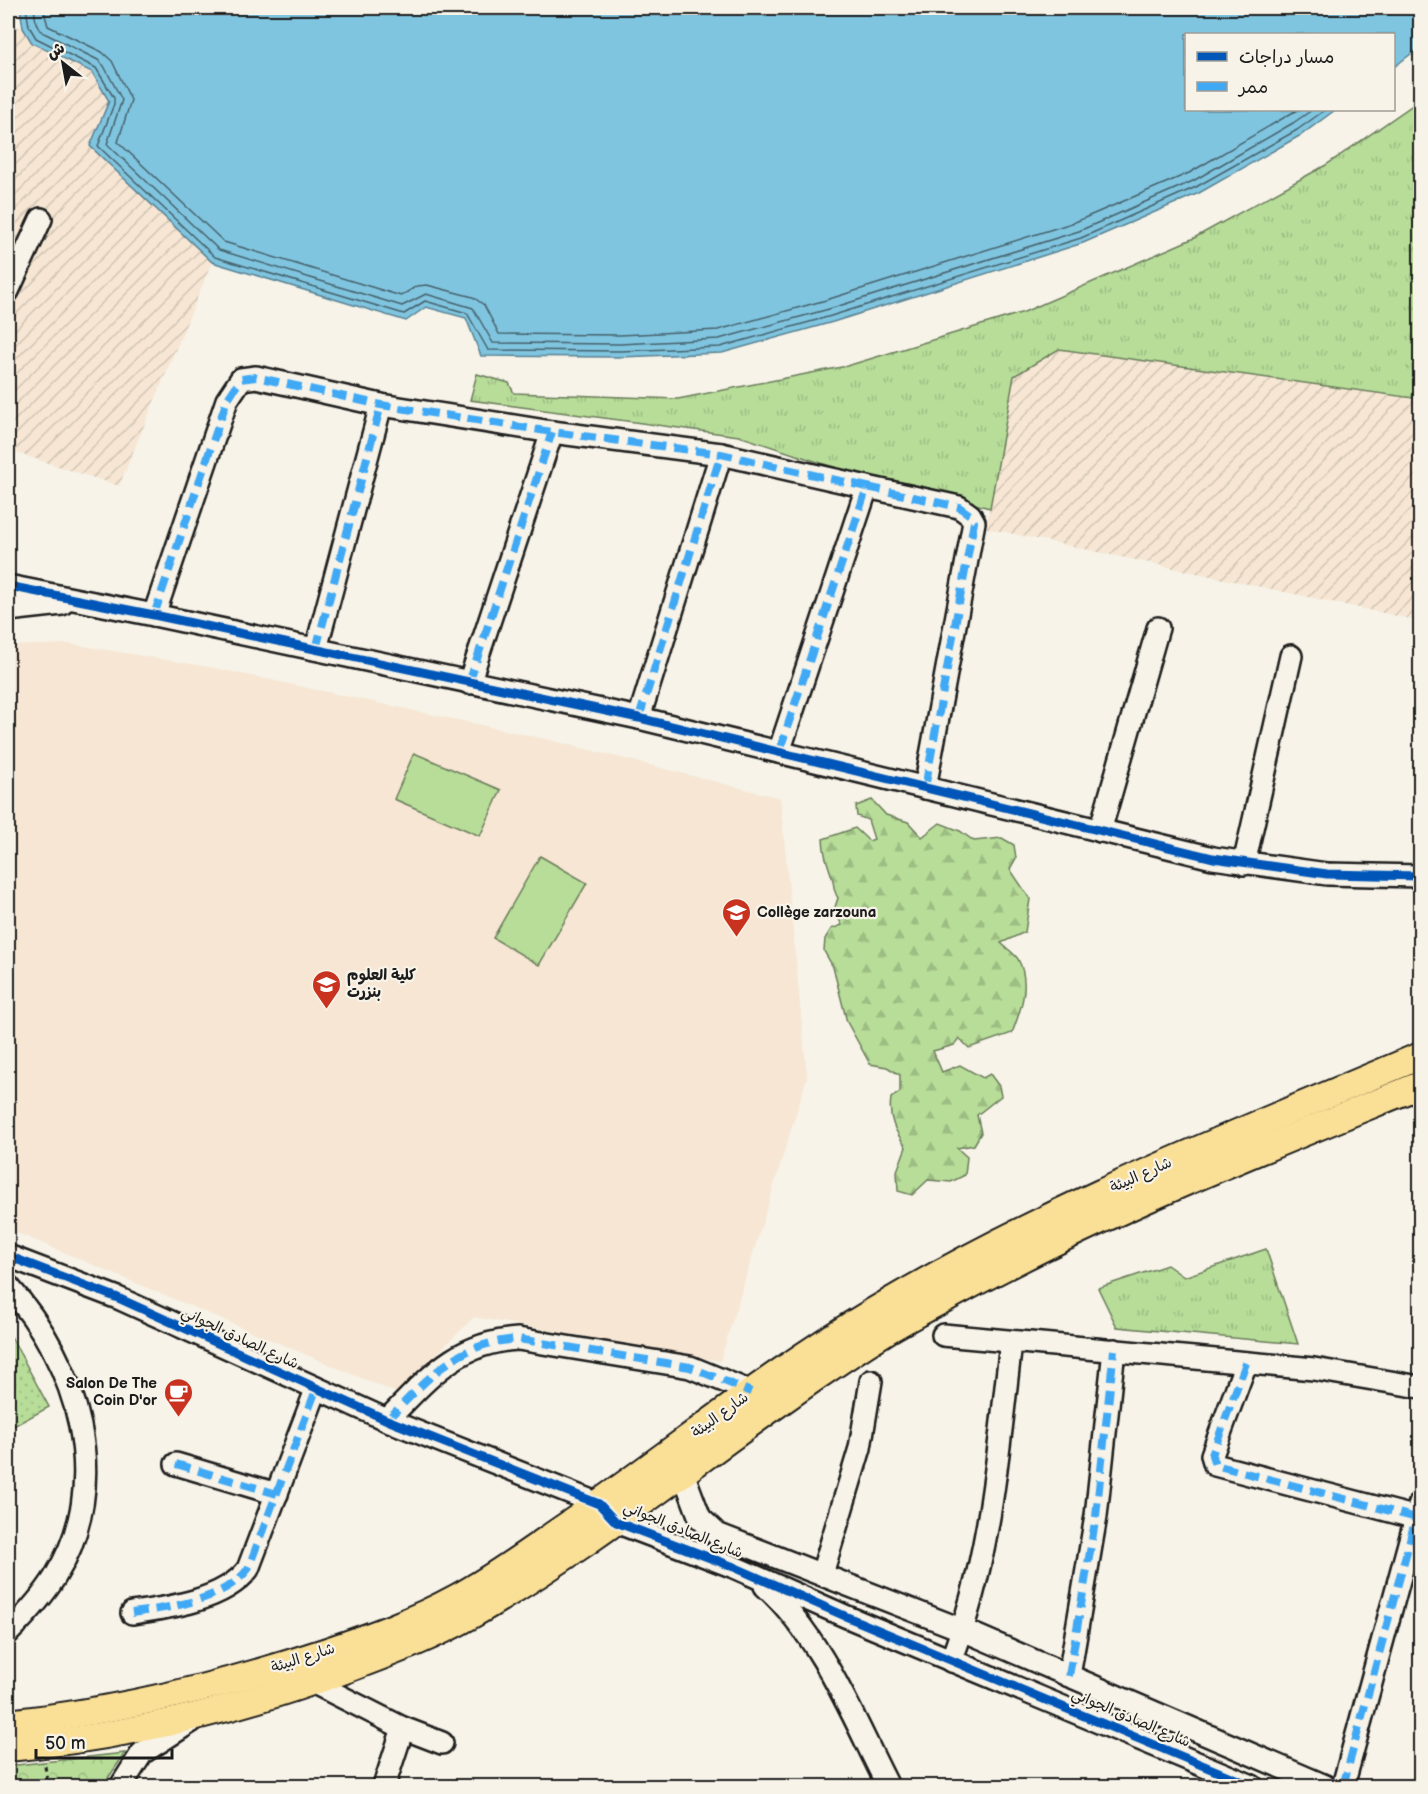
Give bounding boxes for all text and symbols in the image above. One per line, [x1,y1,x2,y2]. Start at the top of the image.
north arrow [33,33,93,93]
legend [1185,33,1395,111]
text: ش [44,39,68,64]
text: مسار دراجات [1239,47,1334,68]
text: ممر [1237,77,1268,98]
school or university icon: Collège zarzouna [720,896,752,938]
place label: Collège zarzouna [757,903,876,922]
place label: كلية العلوم بنزرت [347,966,416,1002]
school or university icon: كلية العلوم بنزرت [310,968,342,1010]
street label: شارع البيئة [1107,1153,1175,1197]
street label: شارع الصادق الجواني [177,1303,302,1376]
place label: Salon De The Coin D'or [66,1374,158,1410]
cafe icon: Salon De The Coin D'or [162,1376,194,1418]
street label: شارع البيئة [688,1388,752,1442]
street label: شارع الصادق الجواني [619,1497,746,1565]
street label: شارع البيئة [269,1639,337,1677]
street label: شارع الصادق الجواني [1068,1684,1193,1754]
scale bar [36,1722,172,1760]
text: 50 m [45,1733,86,1754]

